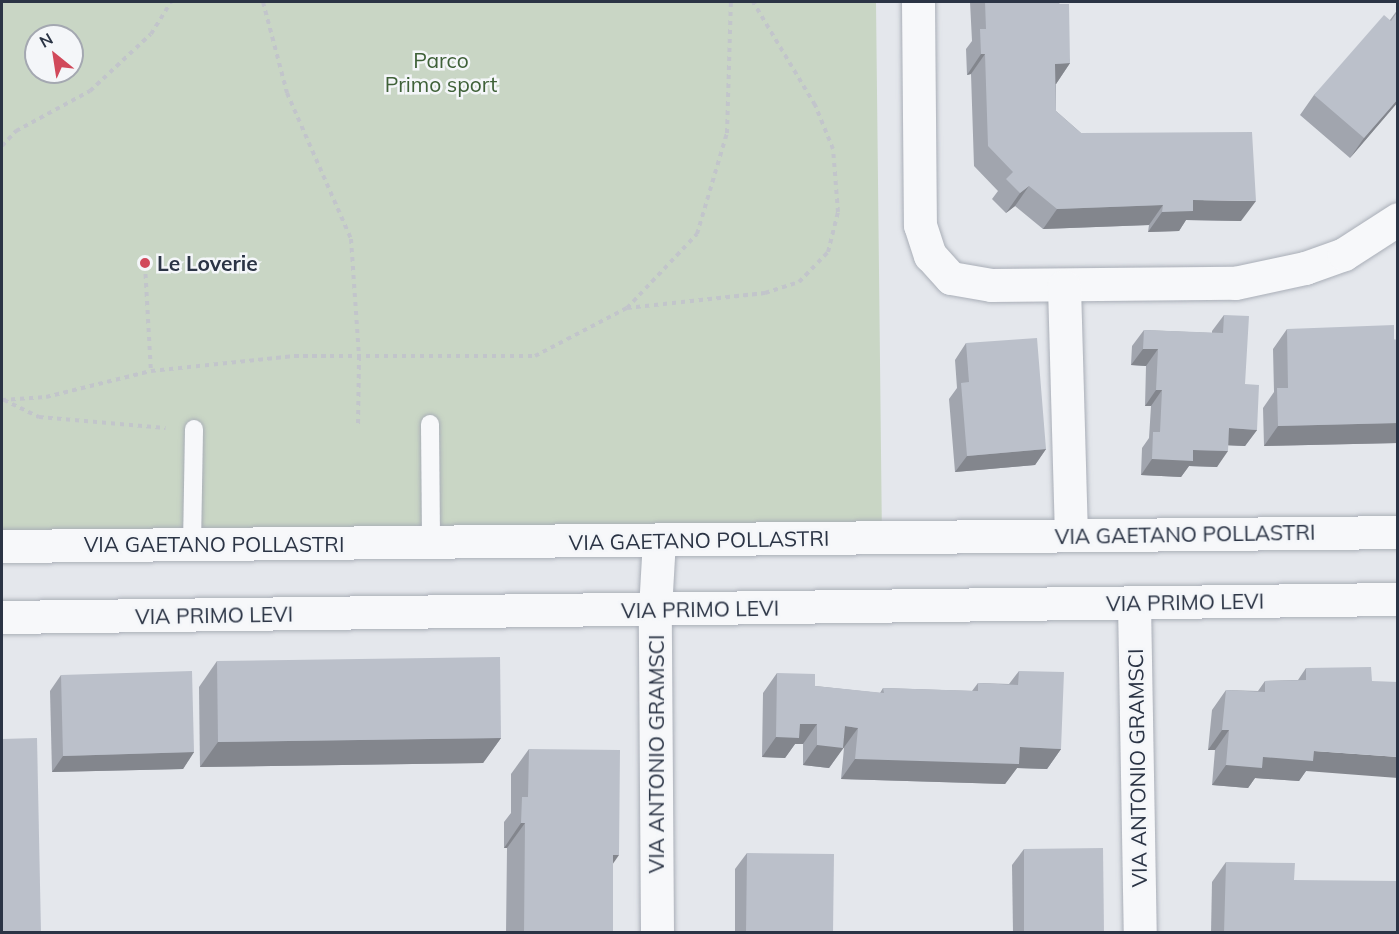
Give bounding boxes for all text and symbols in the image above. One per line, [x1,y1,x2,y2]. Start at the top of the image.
north arrow [24,24,84,84]
text: N [36,28,56,52]
park label: Parco Primo sport [385,47,497,97]
place label: Le Loverie [157,250,258,276]
marker: Le Loverie [138,256,152,270]
street label: VIA GAETANO POLLASTRI [1054,519,1316,549]
street label: VIA GAETANO POLLASTRI [568,525,830,555]
street label: VIA GAETANO POLLASTRI [84,531,344,557]
street label: VIA PRIMO LEVI [1106,588,1264,616]
street label: VIA PRIMO LEVI [621,595,779,623]
street label: VIA PRIMO LEVI [135,601,293,629]
street label: VIA ANTONIO GRAMSCI [643,635,669,873]
street label: VIA ANTONIO GRAMSCI [1122,648,1152,888]

